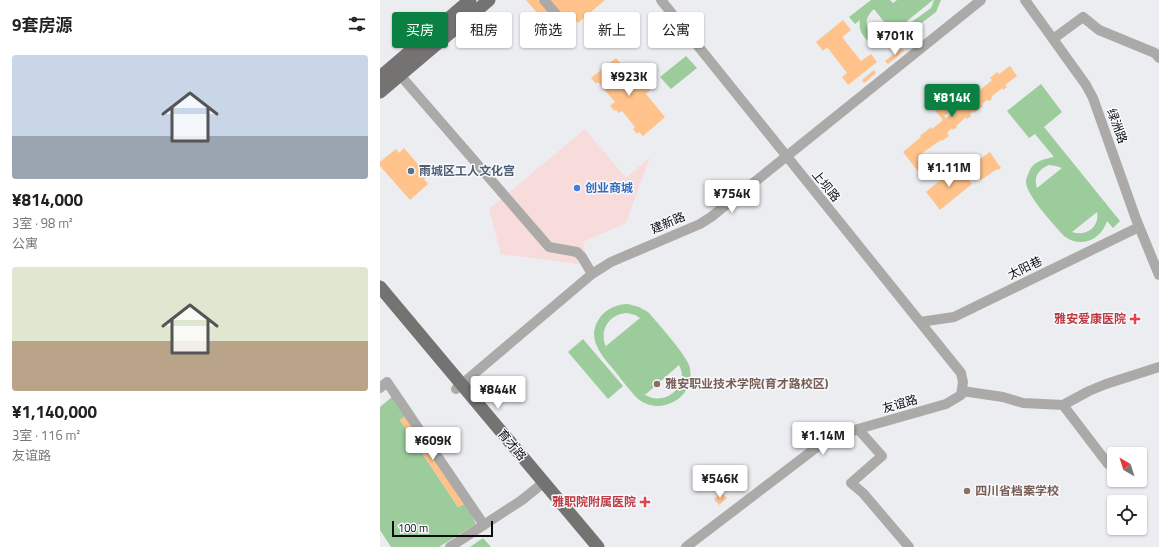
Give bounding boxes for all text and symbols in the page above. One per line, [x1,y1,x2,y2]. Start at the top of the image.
text: 9套房源 [12,12,73,38]
chip: 买房 [392,12,448,48]
chip: 租房 [456,12,512,48]
chip: 筛选 [520,12,576,48]
chip: 新上 [584,12,640,48]
chip: 公寓 [648,12,704,48]
icon: filters [346,13,368,35]
pin: ¥701K [867,22,923,56]
text: ¥701K [877,25,913,45]
pin: ¥923K [601,63,657,97]
text: ¥923K [611,66,647,86]
icon: home [154,81,226,153]
pin: ¥814K [924,84,980,118]
text: ¥814K [934,87,970,107]
street label: 绿洲路 [1102,106,1133,146]
pin: ¥1.11M [916,154,982,188]
text: ¥1.11M [927,157,971,177]
place label: 雨城区工人文化宫 [419,161,515,180]
marker: 雨城区工人文化宫 [406,166,416,176]
street label: 上坝路 [808,166,845,206]
place label: 创业商城 [585,178,633,197]
pin: ¥754K [704,180,760,214]
marker: 创业商城 [572,183,582,193]
text: ¥754K [714,183,750,203]
text: ¥814,000 [12,187,83,213]
street label: 建新路 [648,207,688,238]
text: 3室 · 98 m² [12,213,73,233]
text: 公寓 [12,233,38,253]
street label: 太阳巷 [1004,251,1045,284]
icon: home [154,293,226,365]
place label: 雅安爱康医院 [1054,309,1126,328]
marker: 雅安爱康医院 [1129,313,1141,325]
place label: 雅安职业技术学院(育才路校区) [665,374,829,393]
pin: ¥844K [470,376,526,410]
text: ¥844K [480,379,516,399]
marker: 雅安职业技术学院(育才路校区) [652,379,662,389]
street label: 友谊路 [880,389,920,418]
text: ¥1,140,000 [12,399,97,425]
pin: ¥1.14M [790,422,856,456]
text: 3室 · 116 m² [12,425,80,445]
street label: 育才路 [494,425,531,465]
text: ¥1.14M [801,425,845,445]
pin: ¥609K [405,427,461,461]
text: ¥609K [415,430,451,450]
text: 友谊路 [12,445,51,465]
north arrow [1107,447,1147,487]
map controls [1107,447,1147,535]
pin: ¥546K [692,465,748,499]
text: ¥546K [702,468,738,488]
place label: 四川省档案学校 [975,481,1059,500]
marker: 四川省档案学校 [962,486,972,496]
place label: 雅职院附属医院 [552,492,636,511]
button: locate [1107,495,1147,535]
marker: 雅职院附属医院 [639,496,651,508]
scale bar [392,519,493,538]
text: 100 m [398,520,428,536]

